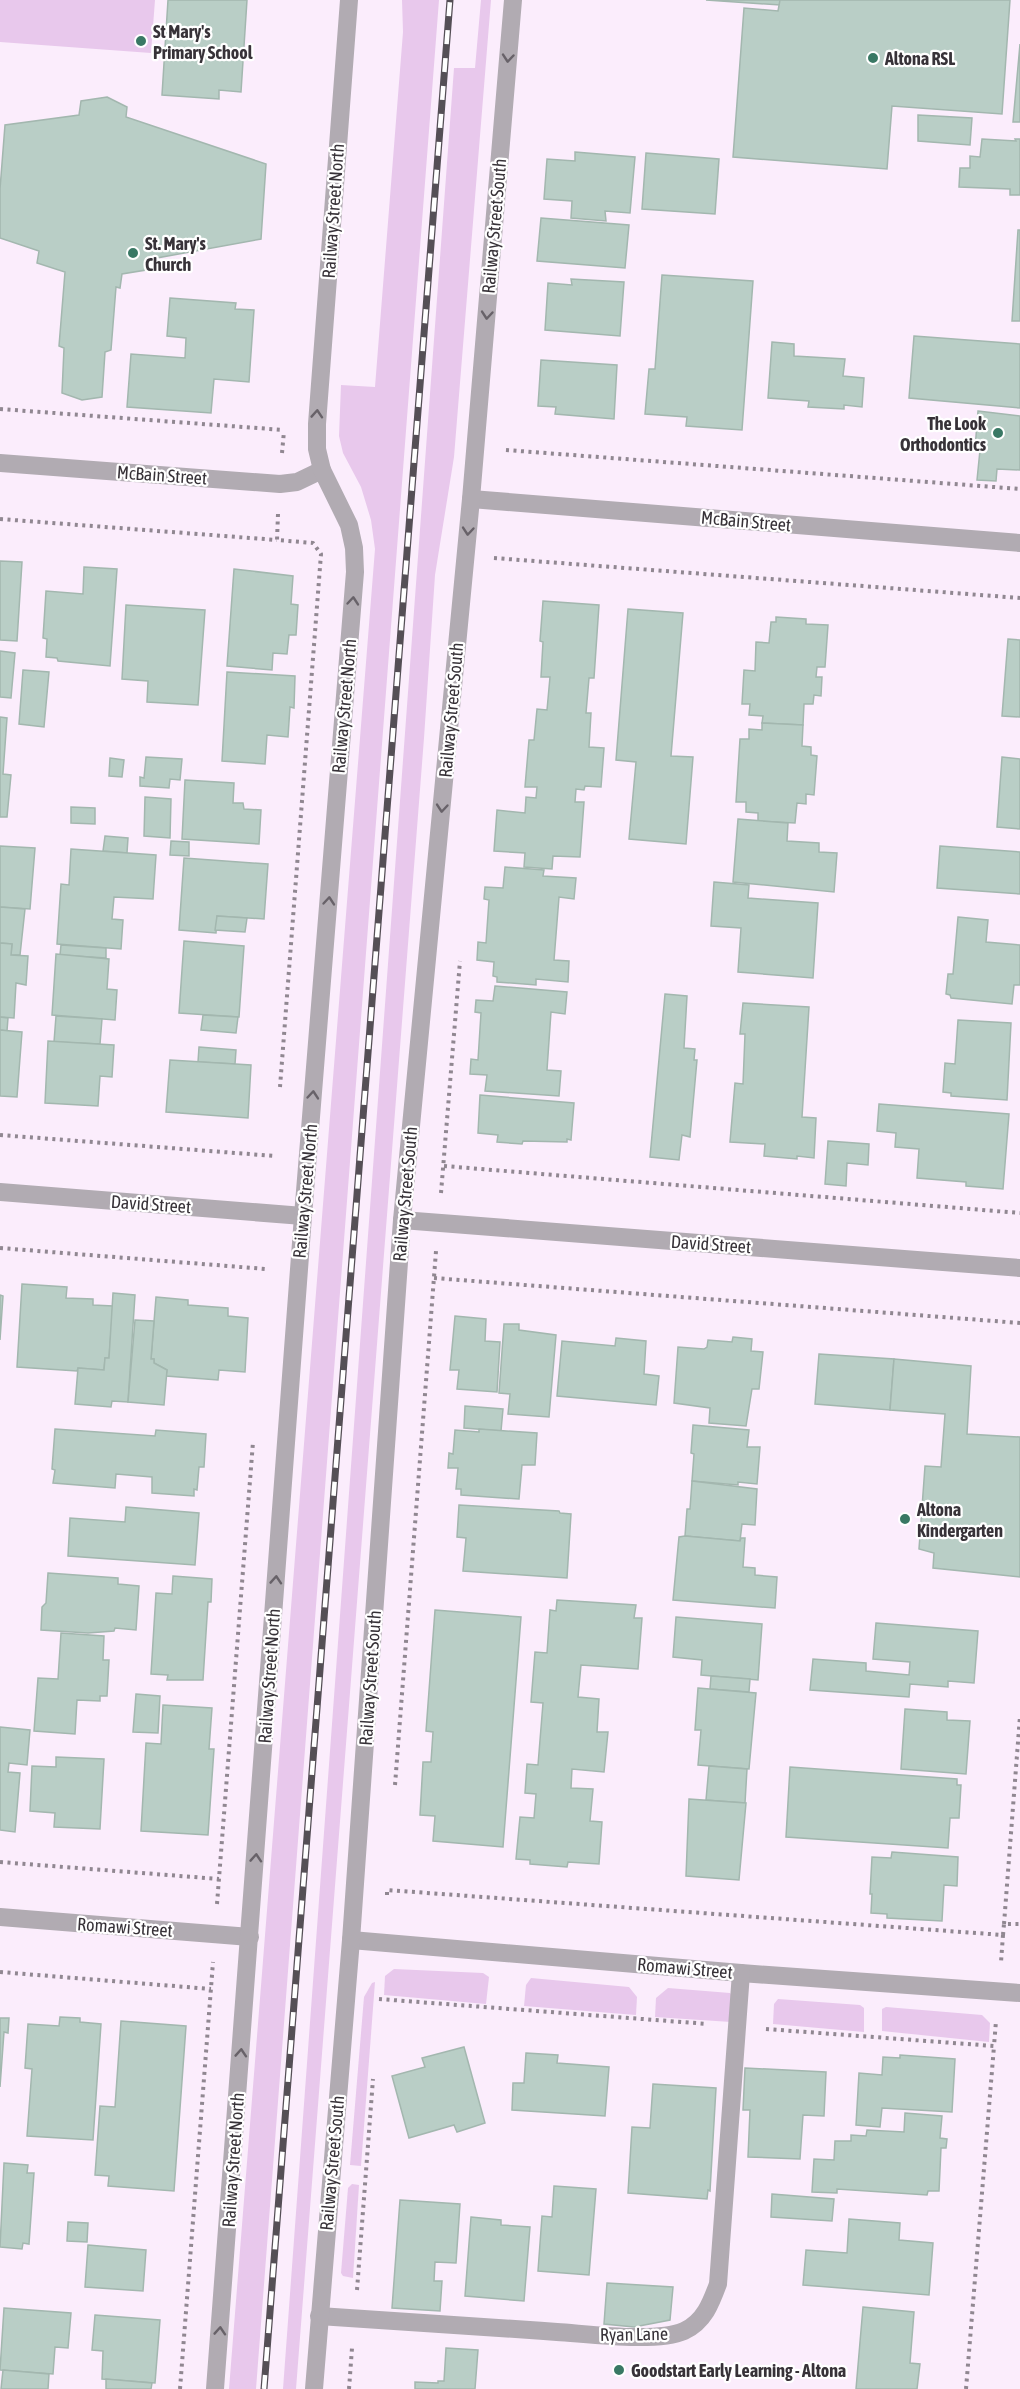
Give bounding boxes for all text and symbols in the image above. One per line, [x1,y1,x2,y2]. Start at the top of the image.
place label: St Mary's Primary School [153,21,253,63]
marker: St Mary's Primary School [134,34,148,48]
place label: Altona RSL [884,48,955,69]
marker: Altona RSL [866,51,880,65]
one-way arrow [502,54,515,63]
street label: Railway Street North [318,143,348,279]
street label: Railway Street South [478,158,510,294]
place label: St. Mary's Church [145,233,207,275]
marker: St. Mary's Church [126,246,140,260]
one-way arrow [480,311,493,320]
one-way arrow [311,410,324,419]
place label: The Look Orthodontics [900,413,987,455]
marker: The Look Orthodontics [991,426,1005,440]
street label: McBain Street [116,461,208,489]
street label: McBain Street [700,507,792,535]
one-way arrow [462,526,475,535]
one-way arrow [346,597,359,606]
street label: Railway Street North [328,638,360,774]
street label: Railway Street South [435,642,467,778]
one-way arrow [436,804,449,813]
one-way arrow [322,896,335,905]
one-way arrow [306,1090,319,1099]
street label: Railway Street North [289,1123,321,1259]
street label: Railway Street South [389,1126,421,1262]
street label: David Street [110,1191,192,1217]
street label: David Street [670,1231,752,1257]
place label: Altona Kindergarten [916,1499,1003,1541]
marker: Altona Kindergarten [898,1512,912,1526]
one-way arrow [270,1575,283,1584]
street label: Railway Street North [254,1608,284,1744]
street label: Railway Street South [355,1610,385,1746]
one-way arrow [249,1854,262,1863]
street label: Romawi Street [77,1913,173,1941]
street label: Romawi Street [636,1953,734,1983]
one-way arrow [234,2048,247,2057]
street label: Railway Street North [218,2092,248,2228]
street label: Railway Street South [316,2095,348,2231]
street label: Ryan Lane [600,2323,668,2345]
one-way arrow [213,2326,226,2335]
place label: Goodstart Early Learning - Altona [631,2360,846,2381]
marker: Goodstart Early Learning - Altona [612,2363,626,2377]

